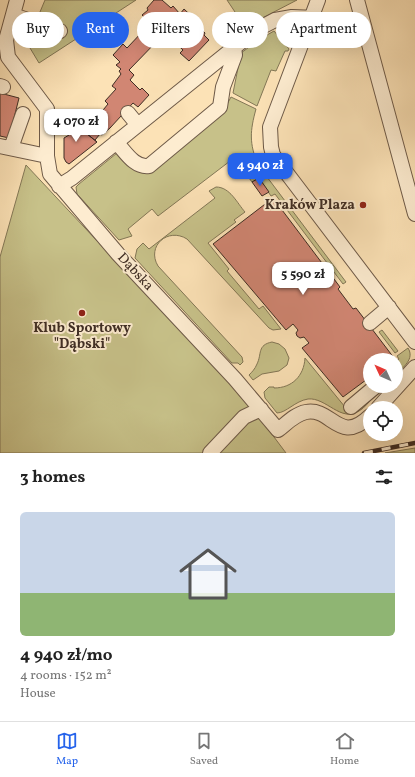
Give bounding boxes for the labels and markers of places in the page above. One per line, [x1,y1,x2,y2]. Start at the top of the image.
pin: 4 070 zł [35,109,117,143]
pin: 4 940 zł [219,153,301,187]
place label: Kraków Plaza [265,196,355,215]
marker: Kraków Plaza [358,200,368,210]
pin: 5 590 zł [262,262,344,296]
marker: Klub Sportowy "Dąbski" [77,308,87,318]
place label: Klub Sportowy "Dąbski" [33,319,131,354]

